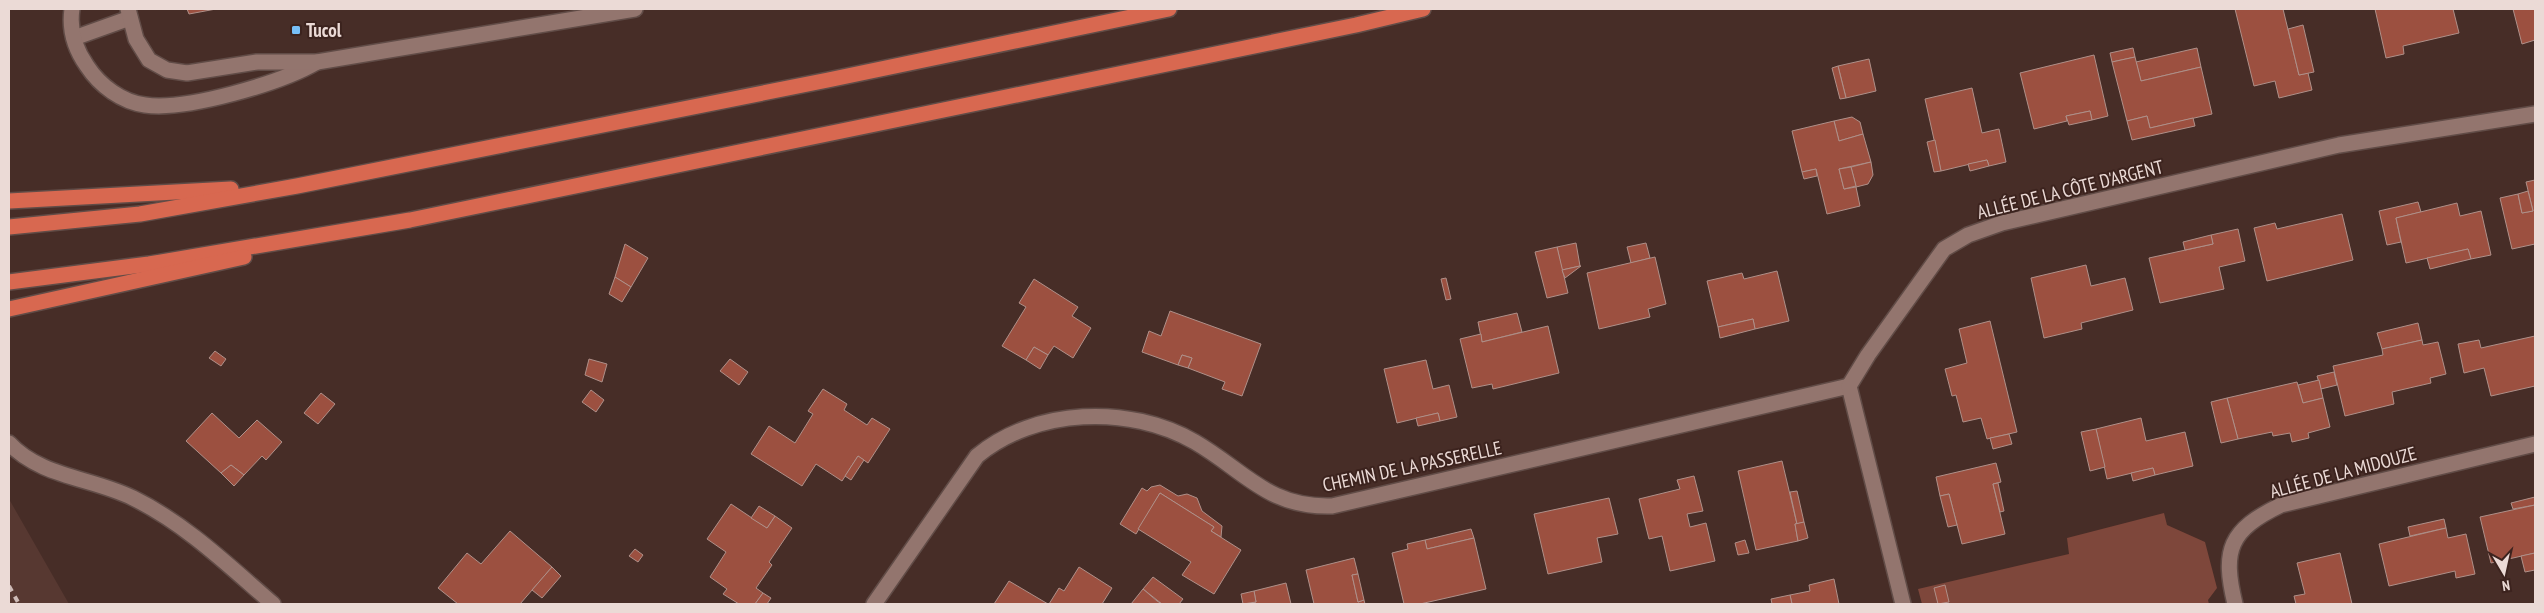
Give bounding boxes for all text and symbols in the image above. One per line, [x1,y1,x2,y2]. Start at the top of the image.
place label: Tucol [306,18,342,42]
marker: Tucol [290,24,302,36]
street label: ALLÉE DE LA CÔTE D'ARGENT [1974,154,2166,224]
street label: CHEMIN DE LA PASSERELLE [1320,435,1504,497]
street label: ALLÉE DE LA MIDOUZE [2267,441,2419,503]
north arrow [2479,548,2529,598]
text: N [2501,576,2511,595]

